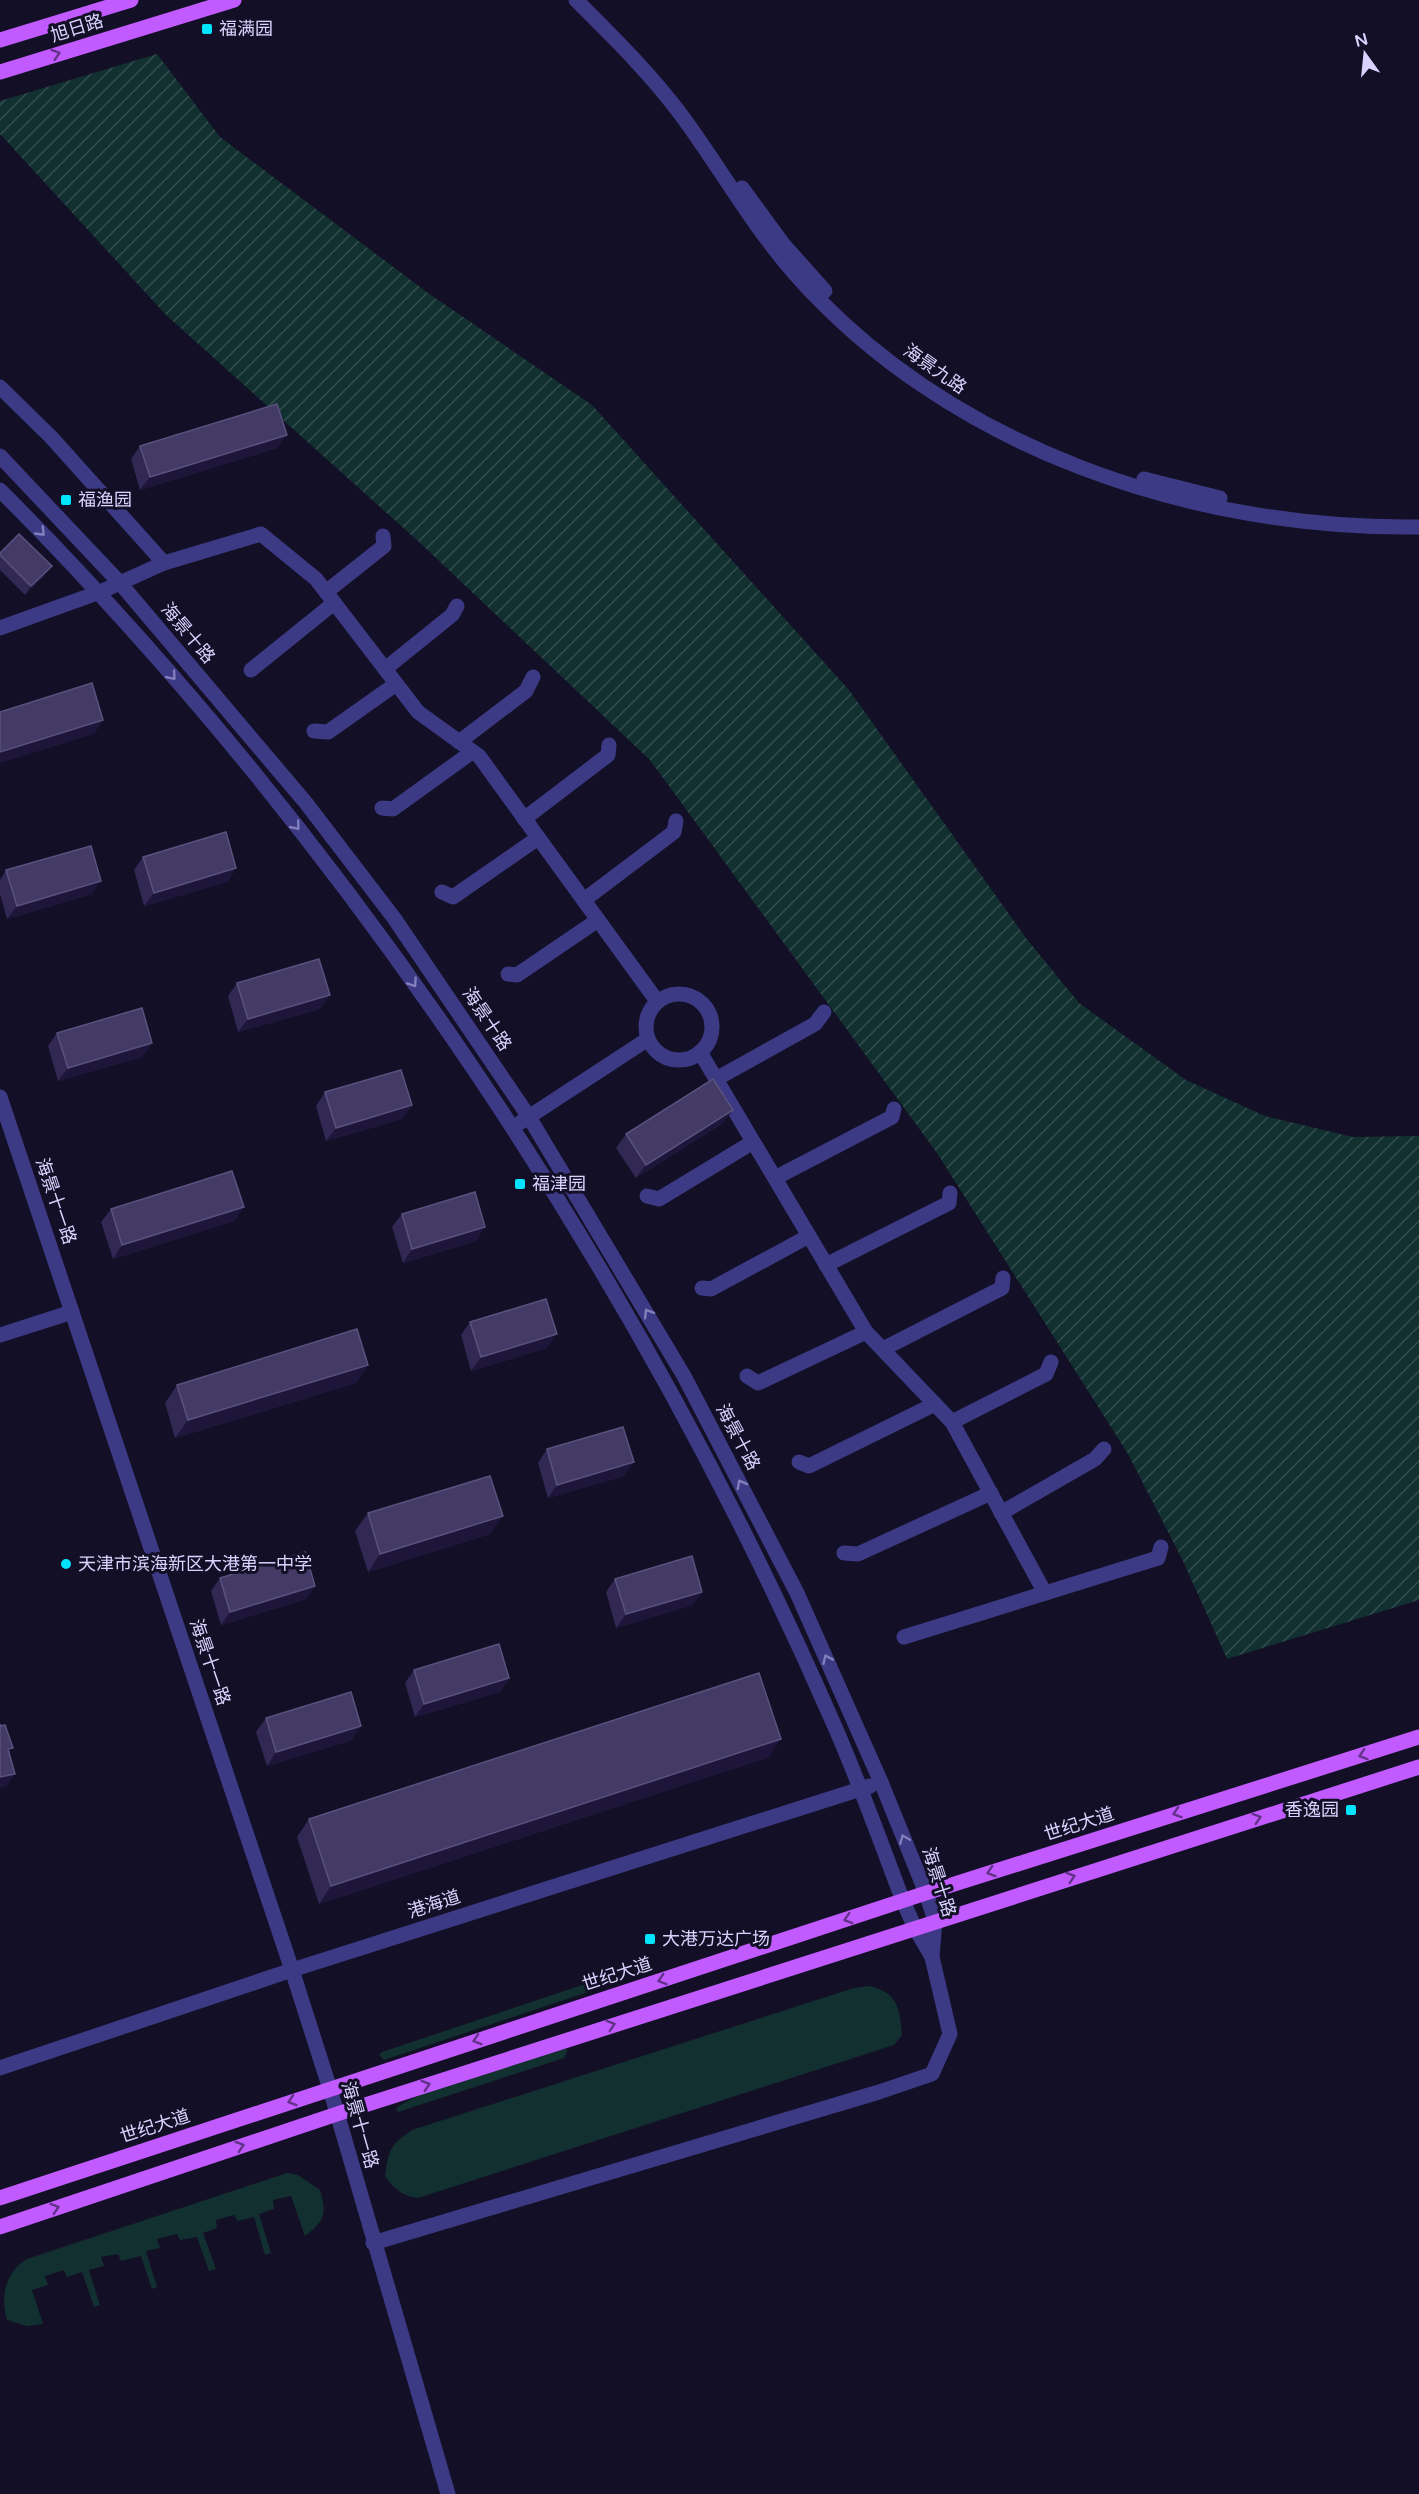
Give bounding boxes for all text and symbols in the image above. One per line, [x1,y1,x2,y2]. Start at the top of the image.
street label: 旭日路 [48,10,106,46]
place label: 福满园 [219,18,273,40]
marker: 福满园 [200,22,214,36]
north arrow [1335,24,1395,84]
text: N [1353,29,1370,52]
one-way arrow [50,49,61,62]
street label: 海景九路 [899,339,971,399]
place label: 福渔园 [78,489,132,511]
marker: 福渔园 [59,493,73,507]
one-way arrow [34,525,45,535]
street label: 海景十路 [156,598,220,668]
one-way arrow [165,669,176,680]
one-way arrow [289,820,300,831]
one-way arrow [405,976,416,987]
street label: 海景十路 [458,983,516,1055]
street label: 海景十一路 [31,1155,81,1247]
place label: 福津园 [532,1173,586,1195]
marker: 福津园 [513,1177,527,1191]
one-way arrow [644,1309,656,1319]
street label: 海景十路 [711,1400,765,1474]
one-way arrow [737,1480,748,1491]
place label: 天津市滨海新区大港第一中学 [78,1553,312,1575]
marker: 天津市滨海新区大港第一中学 [59,1557,73,1571]
street label: 海景十一路 [185,1616,235,1708]
one-way arrow [822,1655,834,1666]
one-way arrow [1358,1747,1369,1760]
place label: 香逸园 [1285,1799,1339,1821]
street label: 世纪大道 [1041,1802,1117,1846]
marker: 香逸园 [1344,1803,1358,1817]
one-way arrow [1172,1806,1183,1819]
one-way arrow [1251,1813,1262,1826]
one-way arrow [899,1834,911,1845]
street label: 海景十路 [917,1844,961,1920]
one-way arrow [986,1865,997,1877]
one-way arrow [1065,1872,1076,1885]
street label: 港海道 [405,1885,463,1923]
one-way arrow [843,1912,854,1924]
place label: 大港万达广场 [662,1928,770,1950]
marker: 大港万达广场 [643,1932,657,1946]
street label: 世纪大道 [579,1952,655,1996]
one-way arrow [657,1972,668,1985]
one-way arrow [605,2020,616,2033]
one-way arrow [472,2033,483,2046]
street label: 海景十一路 [337,2079,383,2171]
one-way arrow [420,2080,431,2093]
one-way arrow [287,2094,298,2107]
street label: 世纪大道 [117,2104,193,2148]
one-way arrow [234,2141,245,2154]
one-way arrow [50,2203,60,2215]

